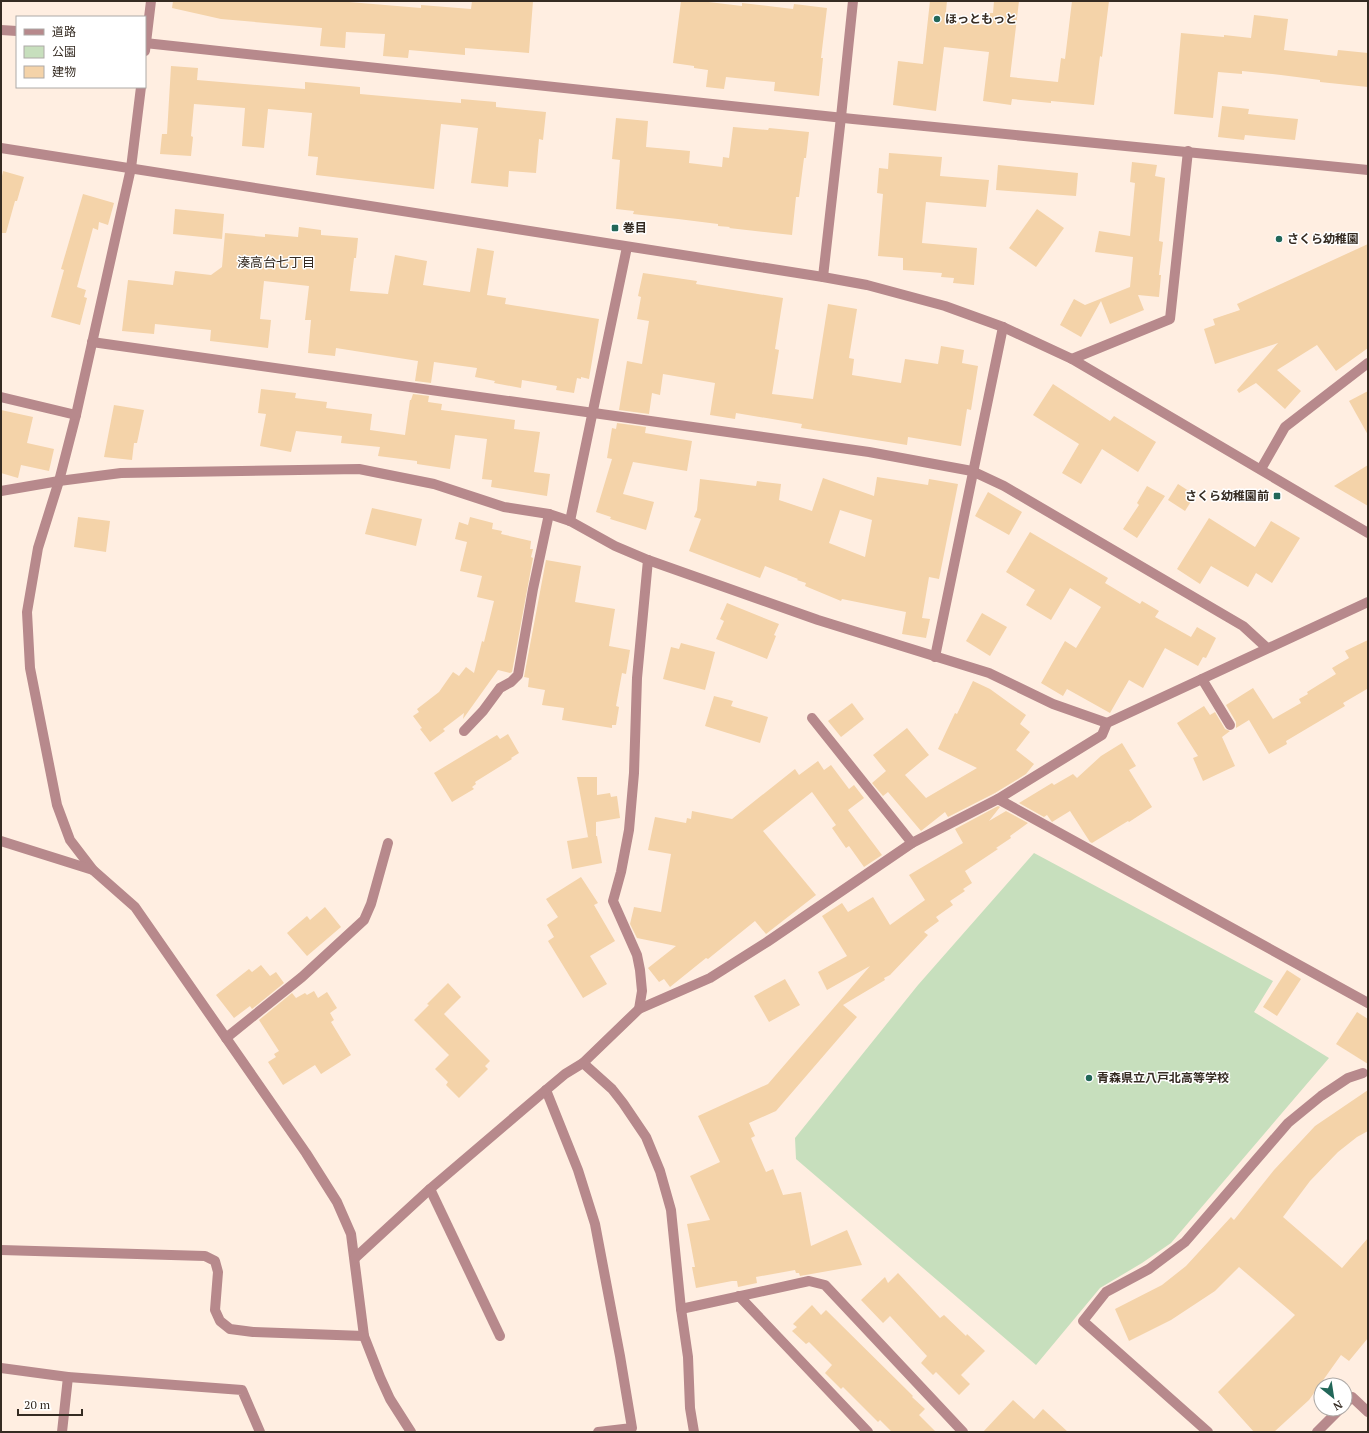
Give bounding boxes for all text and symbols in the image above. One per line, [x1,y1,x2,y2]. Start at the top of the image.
place label: ほっともっと [945,11,1017,26]
marker: ほっともっと [932,14,942,24]
legend [16,16,146,88]
text: 道路 [52,24,76,39]
text: 公園 [52,44,76,59]
text: 建物 [52,64,76,79]
place label: 巻目 [623,220,647,235]
marker: 巻目 [610,223,620,233]
place label: さくら幼稚園 [1287,231,1359,246]
marker: さくら幼稚園 [1274,234,1284,244]
district label: 湊高台七丁目 [237,253,315,271]
place label: さくら幼稚園前 [1185,488,1269,503]
marker: さくら幼稚園前 [1272,491,1282,501]
place label: 青森県立八戸北高等学校 [1097,1070,1229,1085]
marker: 青森県立八戸北高等学校 [1084,1073,1094,1083]
north arrow [1313,1377,1353,1417]
scale bar [18,1391,82,1417]
text: 20 m [24,1397,51,1412]
text: N [1330,1398,1345,1414]

